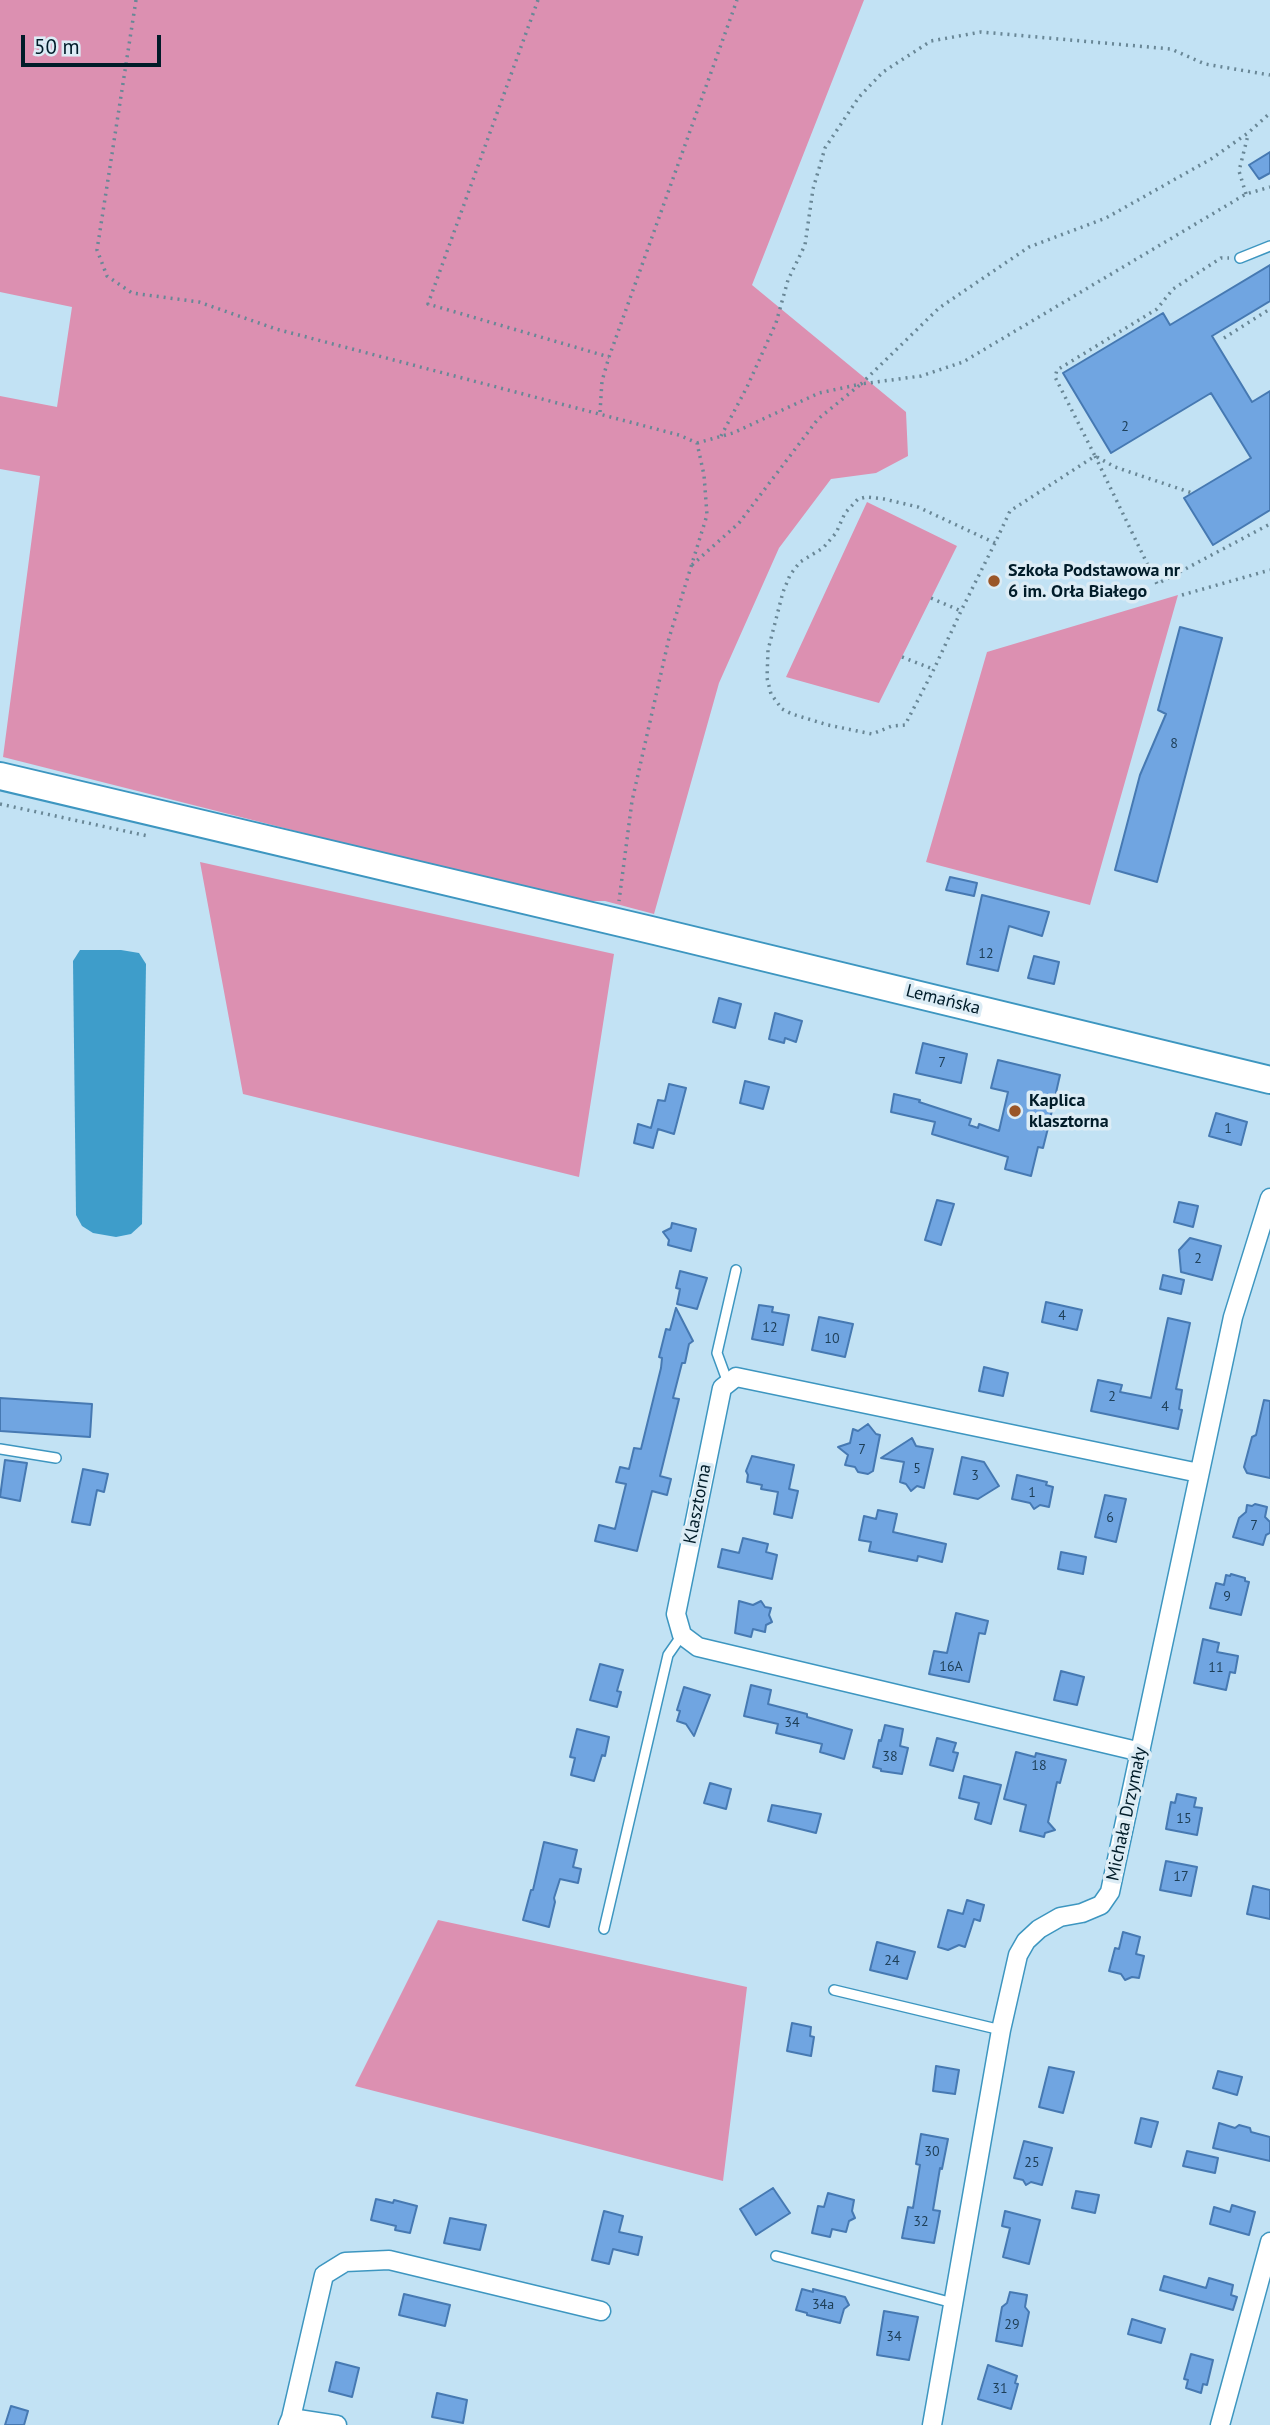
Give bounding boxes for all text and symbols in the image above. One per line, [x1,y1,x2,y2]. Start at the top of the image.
scale bar [24,21,164,65]
text: 50 m [34,33,80,60]
house number: 2 [1121,419,1129,435]
place label: Szkoła Podstawowa nr 6 im. Orła Białego [1008,560,1180,602]
marker: Szkoła Podstawowa nr 6 im. Orła Białego [986,573,1002,589]
house number: 8 [1170,736,1178,752]
house number: 12 [978,946,994,962]
street label: Lemańska [904,980,982,1020]
house number: 7 [938,1055,946,1071]
place label: Kaplica klasztorna [1029,1090,1109,1132]
marker: Kaplica klasztorna [1007,1103,1023,1119]
house number: 1 [1224,1121,1232,1137]
house number: 2 [1194,1251,1202,1267]
house number: 4 [1058,1308,1066,1324]
house number: 12 [762,1320,778,1336]
house number: 10 [824,1331,840,1347]
house number: 2 [1108,1389,1116,1405]
house number: 4 [1161,1399,1169,1415]
house number: 7 [858,1442,866,1458]
house number: 5 [913,1461,921,1477]
street label: Klasztorna [680,1462,716,1546]
house number: 3 [971,1468,979,1484]
house number: 1 [1028,1485,1036,1501]
house number: 6 [1106,1510,1114,1526]
house number: 7 [1250,1518,1258,1534]
house number: 9 [1223,1589,1231,1605]
house number: 16A [939,1659,963,1675]
house number: 11 [1208,1660,1224,1676]
house number: 34 [784,1715,800,1731]
street label: Michała Drzymały [1102,1745,1152,1883]
house number: 38 [882,1749,898,1765]
house number: 18 [1031,1758,1047,1774]
house number: 15 [1176,1811,1192,1827]
house number: 17 [1173,1869,1189,1885]
house number: 24 [884,1953,900,1969]
house number: 30 [924,2144,940,2160]
house number: 25 [1024,2155,1040,2171]
house number: 32 [913,2214,929,2230]
house number: 34a [812,2297,834,2313]
house number: 29 [1004,2317,1020,2333]
house number: 34 [886,2329,902,2345]
house number: 31 [992,2381,1008,2397]

